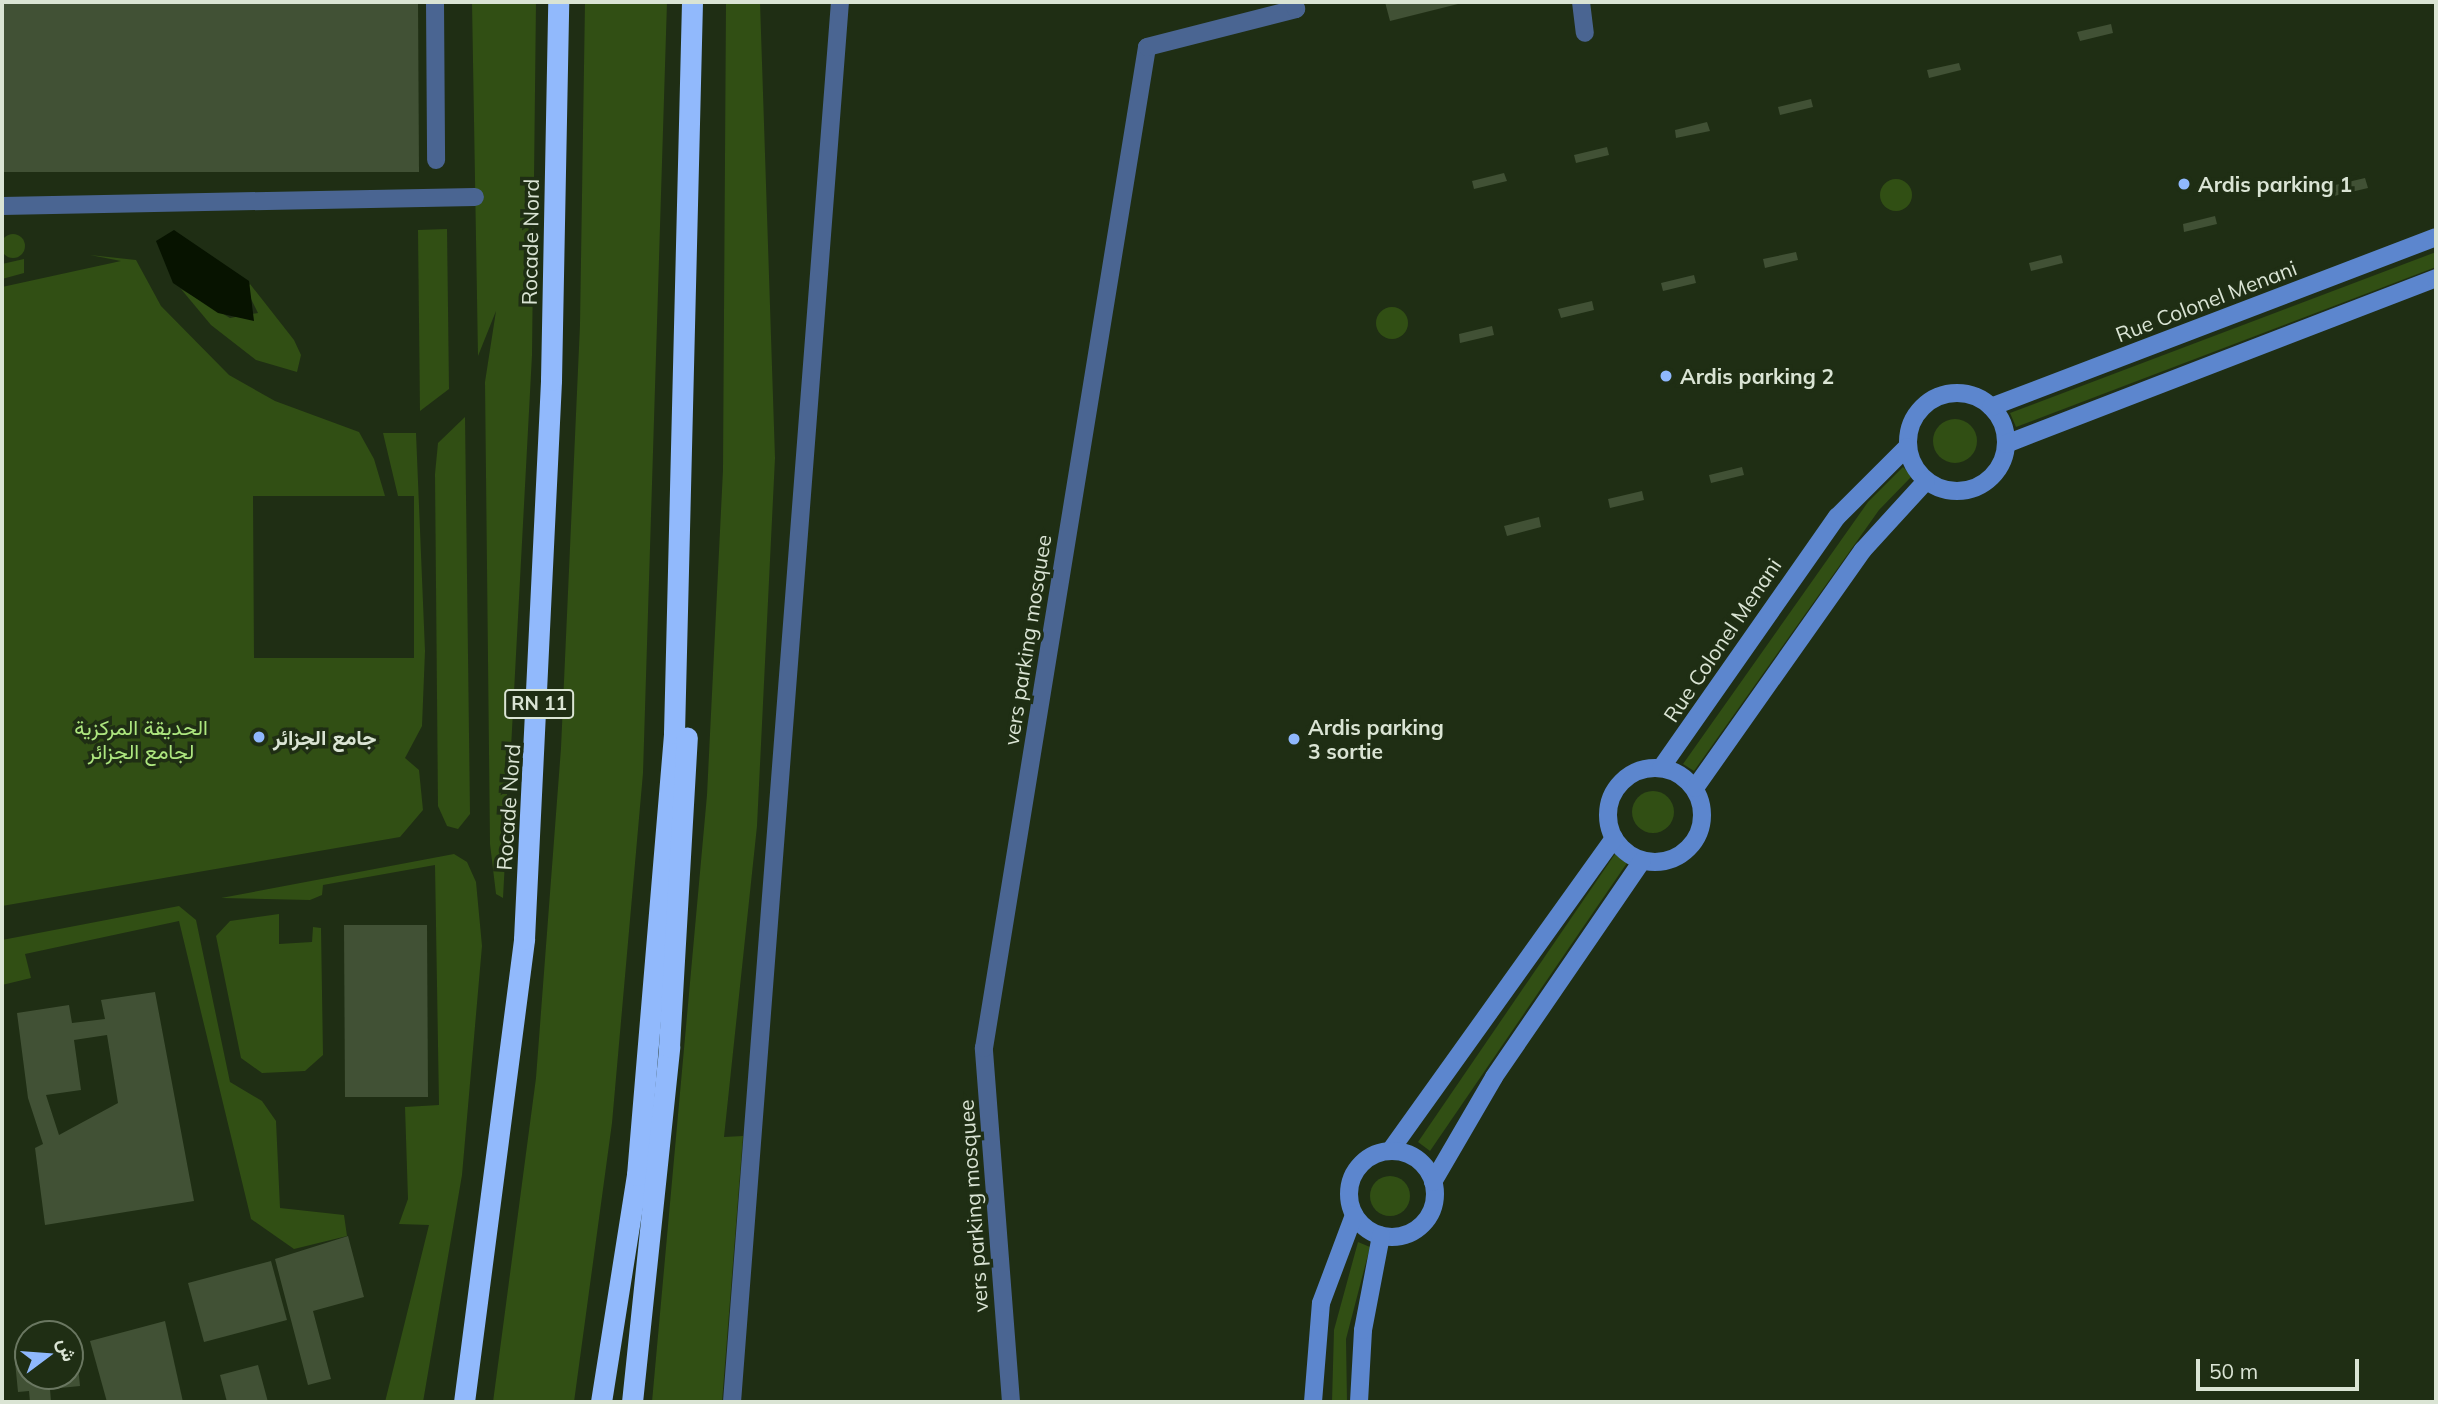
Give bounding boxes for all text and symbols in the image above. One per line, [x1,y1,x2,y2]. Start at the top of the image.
place label: Ardis parking 1 [2198,171,2352,197]
marker: Ardis parking 1 [2176,176,2192,192]
street label: Rocade Nord [516,179,544,305]
street label: Rue Colonel Menani [2112,255,2300,347]
place label: Ardis parking 2 [1680,363,1834,389]
marker: Ardis parking 2 [1658,368,1674,384]
street label: vers parking mosquee [998,533,1056,747]
street label: Rue Colonel Menani [1658,553,1786,727]
road number: RN 11 [504,688,574,720]
park label: الحديقة المركزية لجامع الجزائر [74,714,208,764]
place label: Ardis parking 3 sortie [1308,714,1444,764]
place label: جامع الجزائر [273,724,376,750]
marker: جامع الجزائر [251,729,267,745]
marker: Ardis parking 3 sortie [1286,731,1302,747]
street label: Rocade Nord [491,743,525,871]
street label: vers parking mosquee [953,1099,993,1313]
north arrow [14,1320,84,1390]
text: ش [53,1335,82,1364]
scale bar [2200,1344,2363,1388]
text: 50 m [2209,1358,2258,1384]

